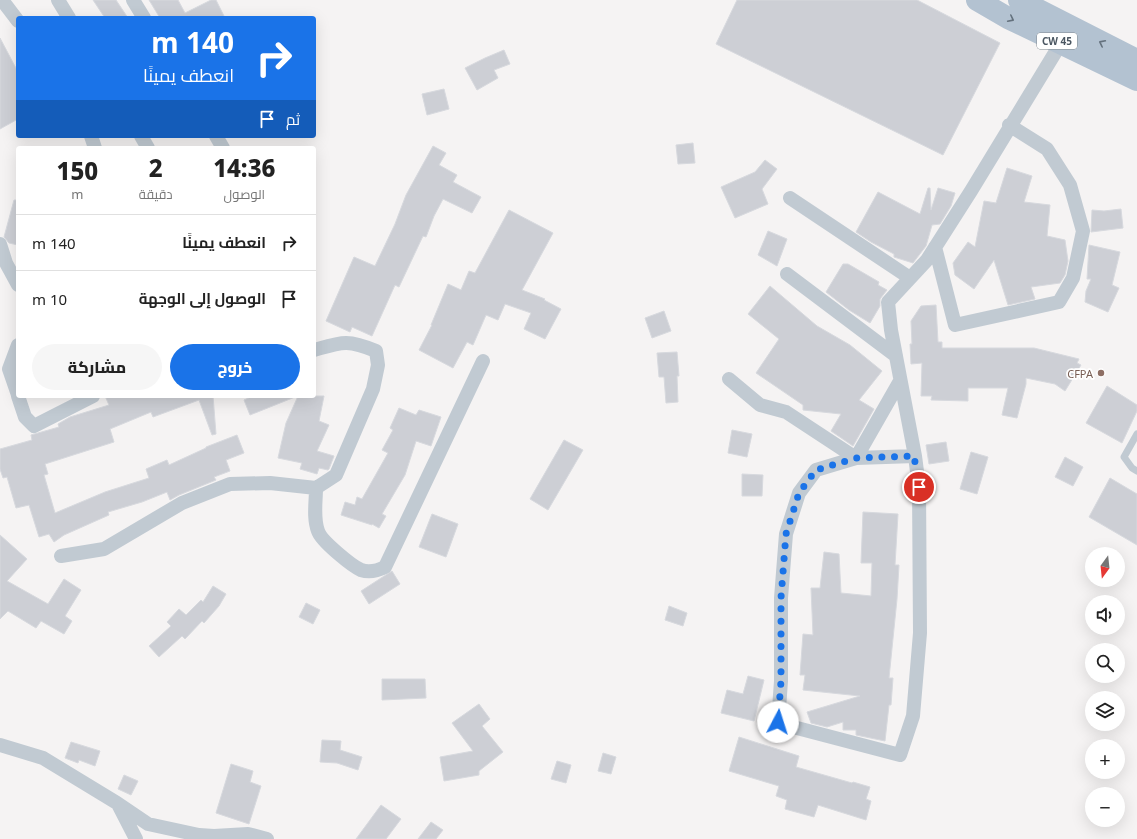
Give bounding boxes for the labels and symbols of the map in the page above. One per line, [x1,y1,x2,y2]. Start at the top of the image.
one-way arrow [1007,14,1015,22]
road number: CW 45 [1037,33,1077,49]
one-way arrow [1099,40,1107,48]
place label: CFPA [1067,366,1094,381]
marker: CFPA [1096,368,1106,378]
pin [902,470,936,504]
north arrow [1085,547,1125,587]
position arrow [757,701,799,743]

